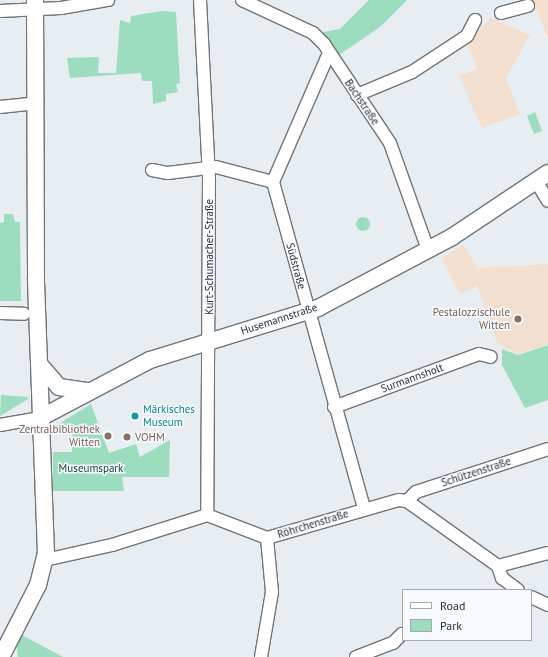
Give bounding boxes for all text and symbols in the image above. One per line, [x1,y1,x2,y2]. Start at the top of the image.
street label: Bachstraße [342,77,382,127]
street label: Kurt-Schumacher-Straße [202,199,216,315]
street label: Südstraße [283,241,309,291]
street label: Husemannstraße [239,300,319,338]
place label: Pestalozzischule Witten [433,306,510,332]
marker: Pestalozzischule Witten [513,314,523,324]
street label: Surmannsholt [379,361,445,395]
place label: Märkisches Museum [143,403,195,429]
marker: Märkisches Museum [130,411,140,421]
place label: Zentralbibliothek Witten [19,423,100,449]
place label: VOHM [135,430,165,444]
marker: Zentralbibliothek Witten [103,431,113,441]
marker: VOHM [122,432,132,442]
street label: Schützenstraße [439,455,513,489]
park label: Museumspark [59,461,123,475]
street label: Röhrchenstraße [276,507,350,541]
legend [402,589,532,641]
text: Road [440,598,465,613]
text: Park [440,618,462,633]

